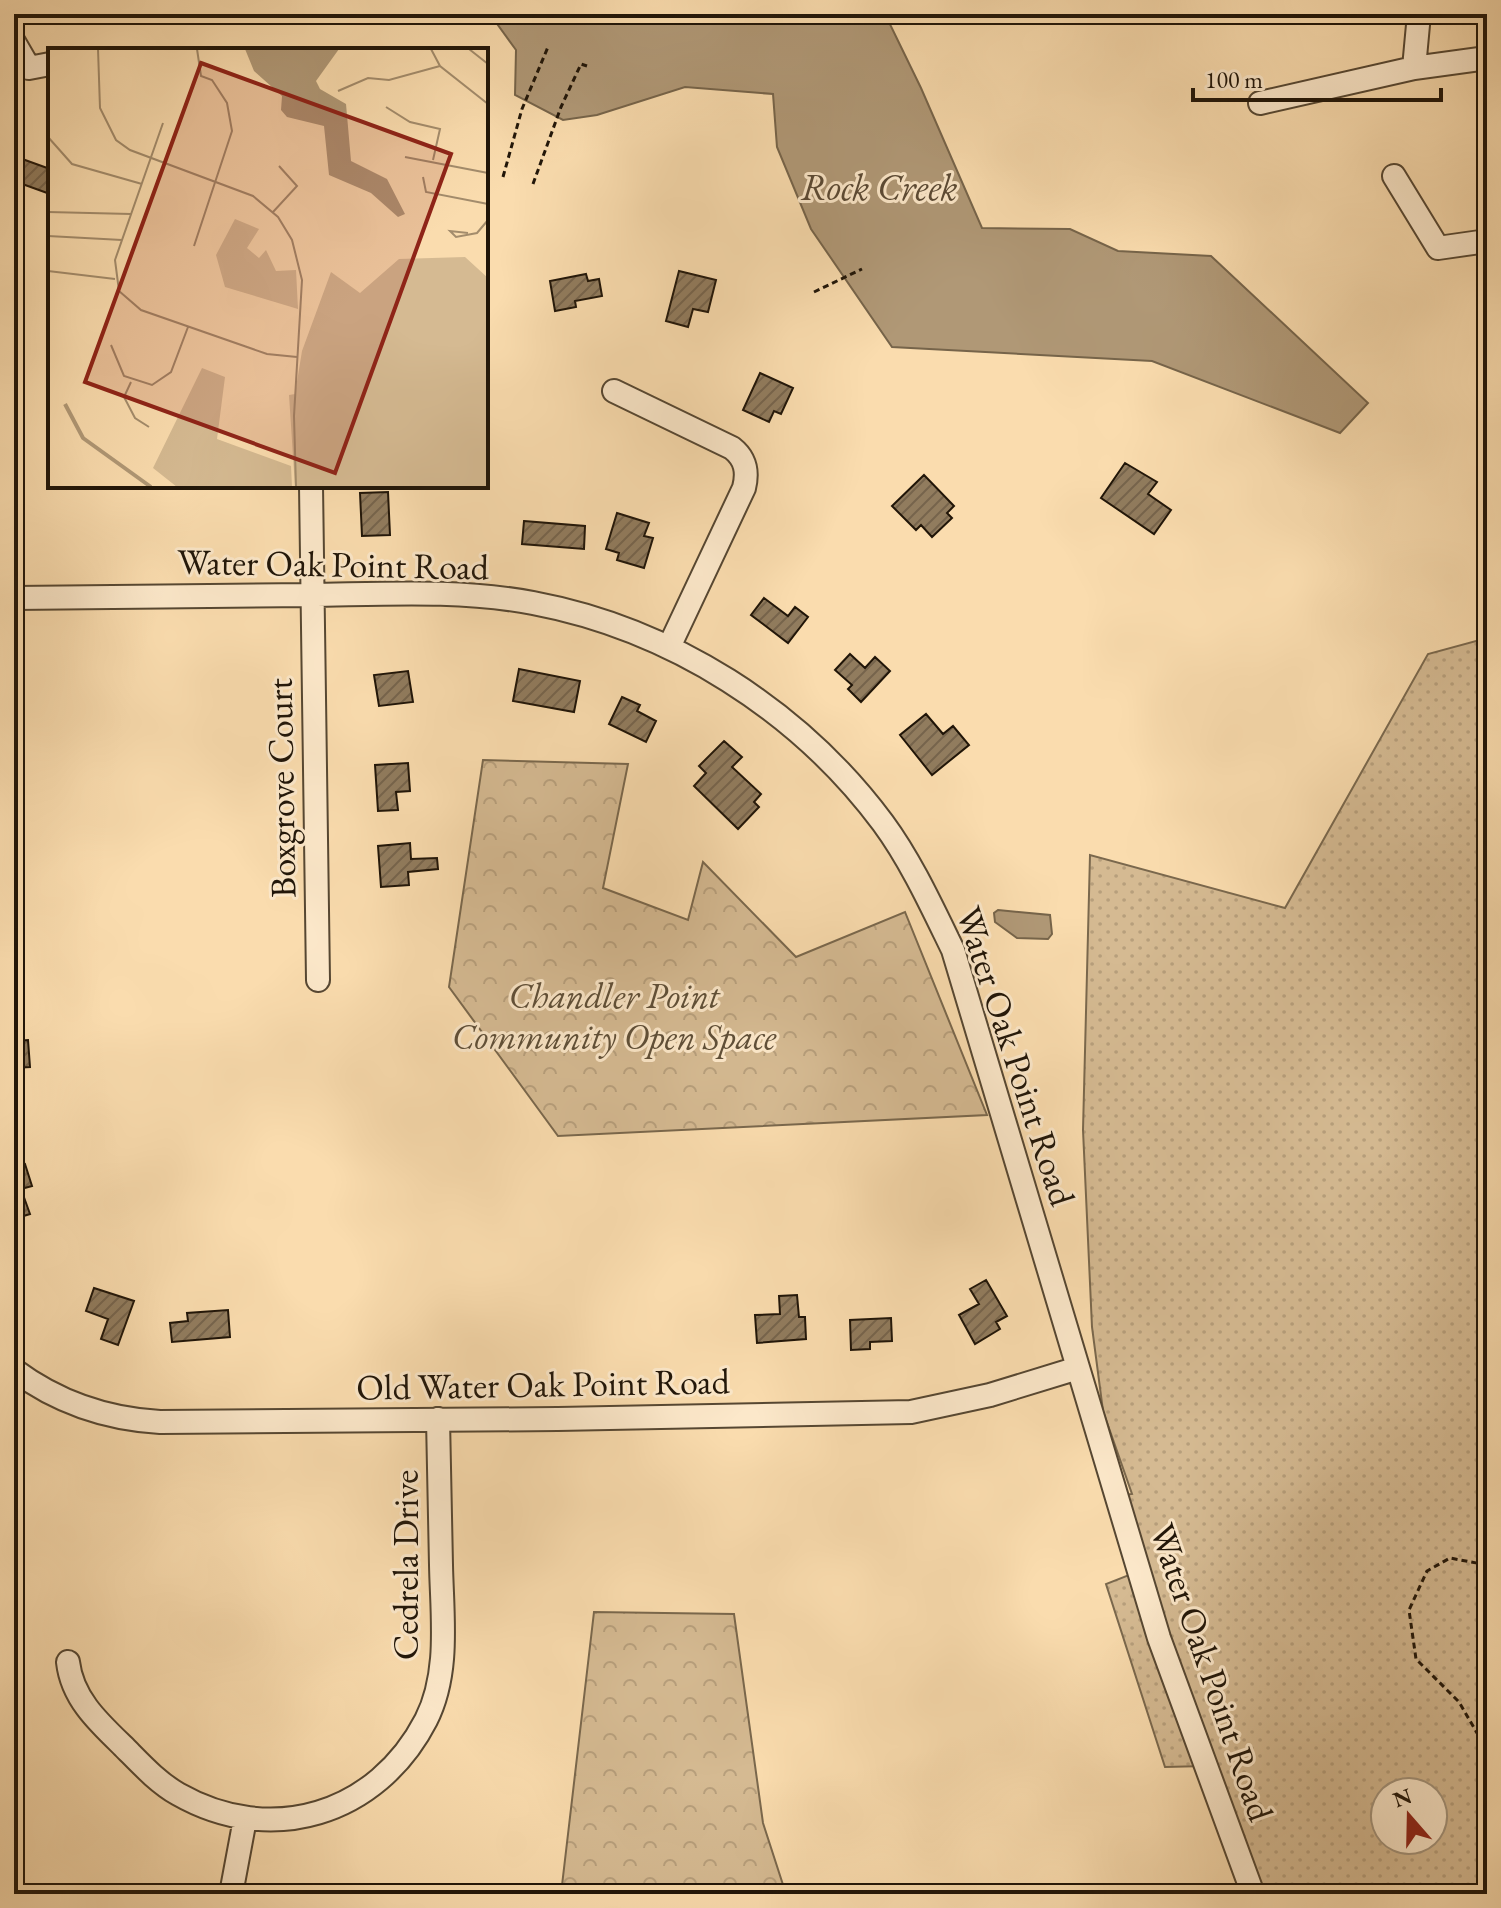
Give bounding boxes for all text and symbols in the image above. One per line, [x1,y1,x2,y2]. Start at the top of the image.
inset map [48,48,488,488]
scale bar [1193,52,1441,102]
text: 100 m [1205,64,1263,95]
water label: Rock Creek [800,162,958,211]
street label: Water Oak Point Road [177,538,490,590]
street label: Boxgrove Court [256,677,306,898]
street label: Water Oak Point Road [945,900,1087,1212]
park label: Chandler Point Community Open Space [452,972,777,1060]
street label: Old Water Oak Point Road [356,1357,731,1411]
street label: Cedrela Drive [382,1470,429,1660]
street label: Water Oak Point Road [1139,1517,1285,1828]
north arrow [1369,1776,1449,1856]
text: N [1389,1781,1416,1814]

